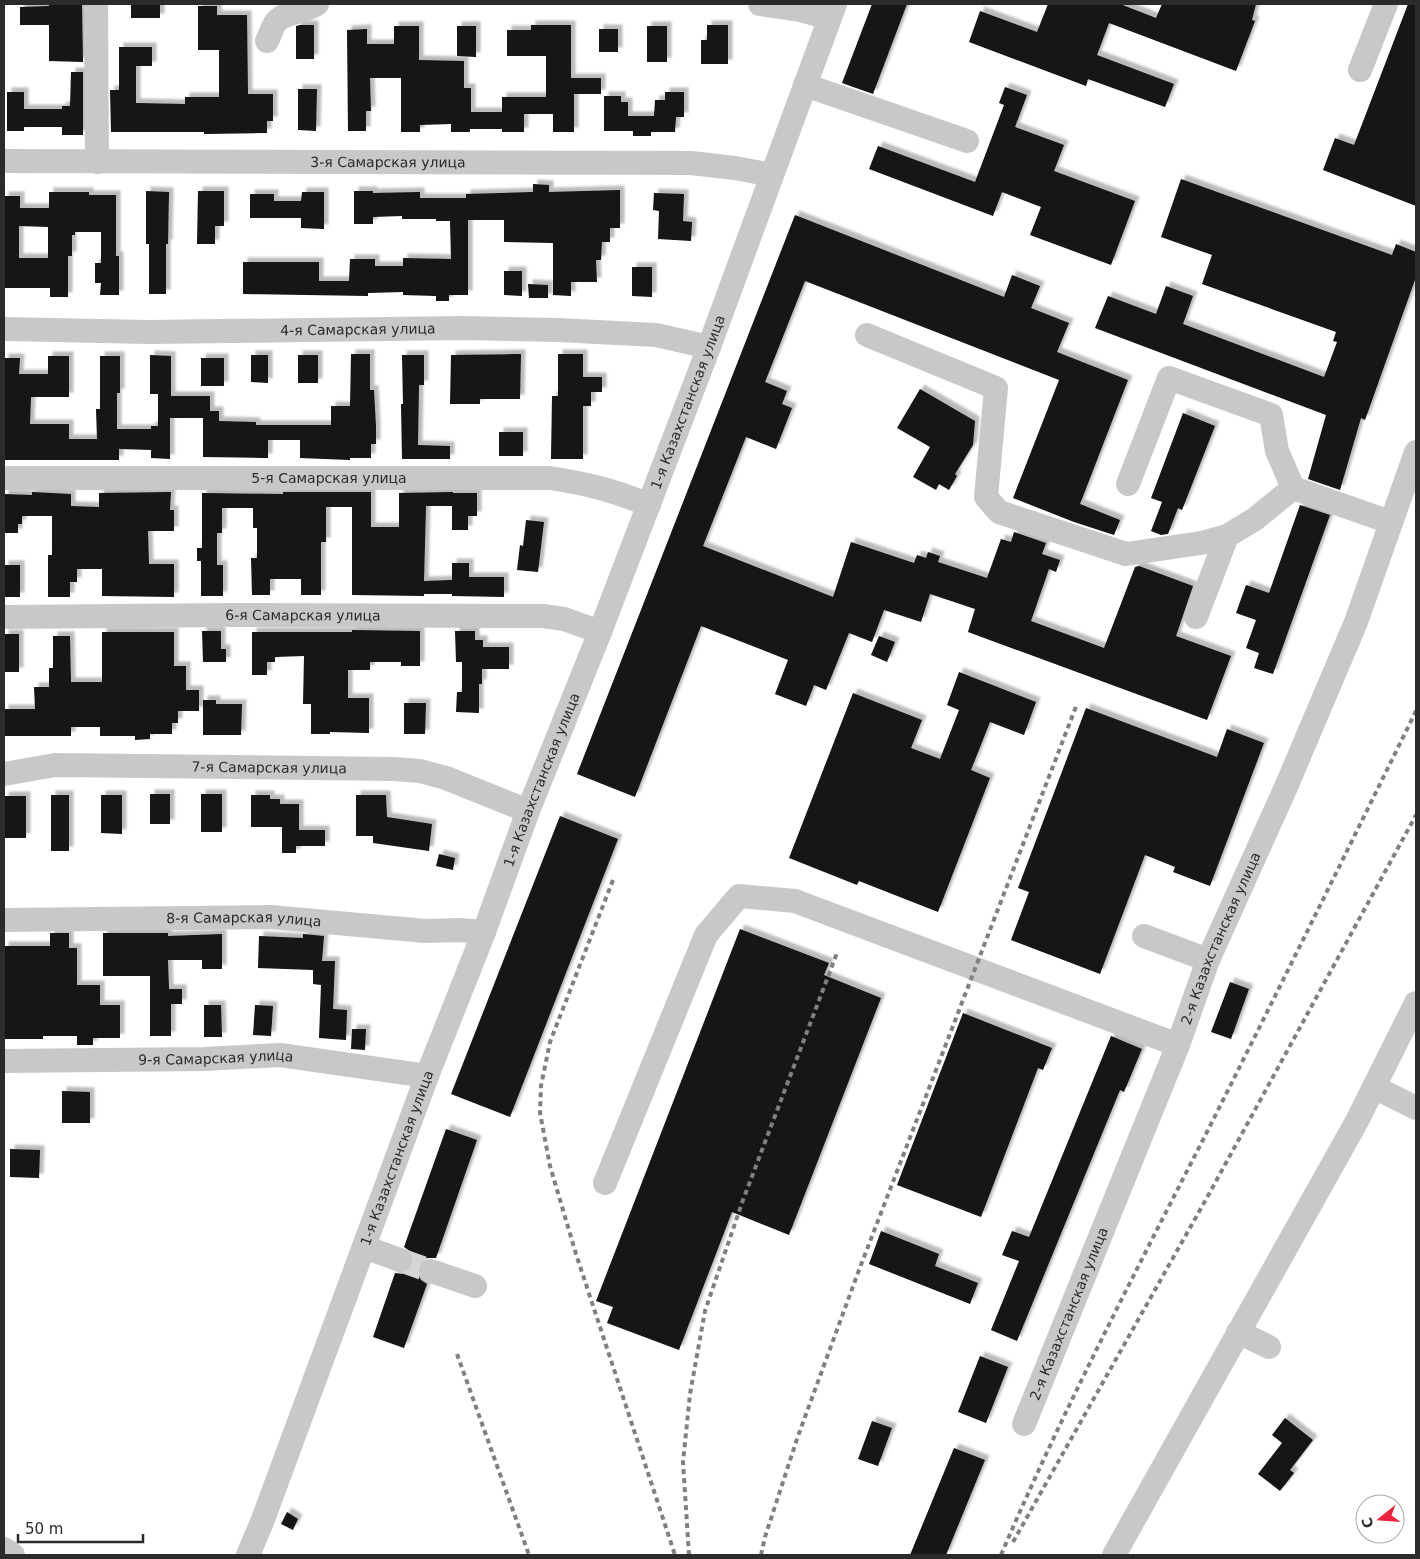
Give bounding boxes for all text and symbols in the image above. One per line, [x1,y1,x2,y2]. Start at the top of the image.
street label: 3-я Самарская улица [310,154,466,170]
street label: 1-я Казахстанская улица [647,313,728,492]
street label: 4-я Самарская улица [280,320,436,338]
street label: 5-я Самарская улица [251,470,407,486]
street label: 6-я Самарская улица [225,607,381,623]
street label: 1-я Казахстанская улица [500,690,583,869]
street label: 7-я Самарская улица [191,759,347,776]
street label: 2-я Казахстанская улица [1178,850,1264,1027]
street label: 8-я Самарская улица [166,909,322,930]
street label: 9-я Самарская улица [138,1046,295,1068]
street label: 1-я Казахстанская улица [357,1068,436,1248]
street label: 2-я Казахстанская улица [1026,1225,1111,1403]
north arrow [1355,1494,1405,1544]
scale bar [18,1512,142,1544]
text: С [1358,1516,1377,1530]
text: 50 m [25,1520,63,1538]

